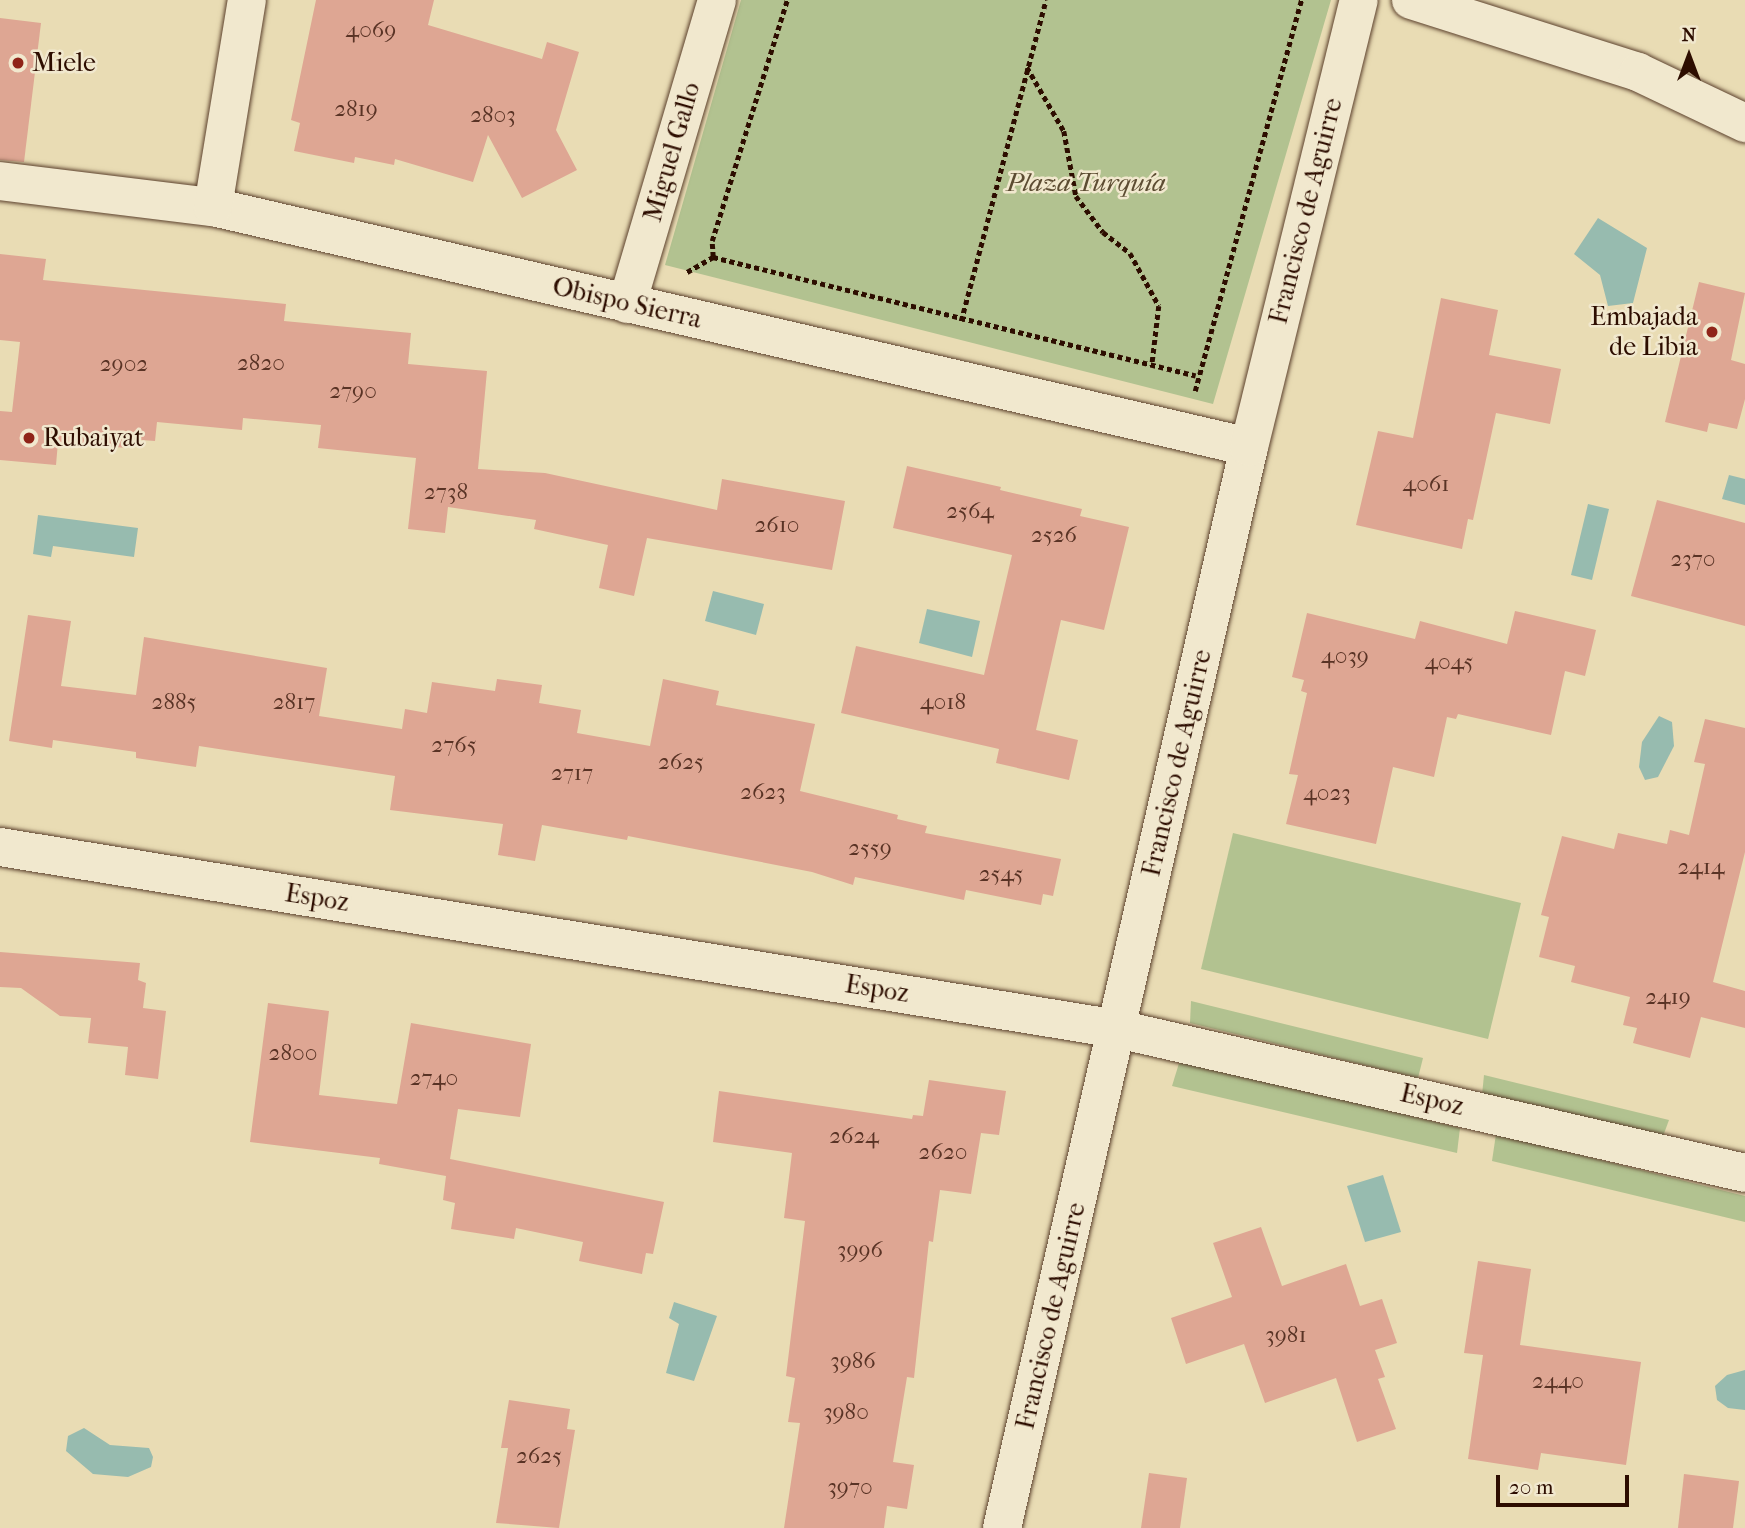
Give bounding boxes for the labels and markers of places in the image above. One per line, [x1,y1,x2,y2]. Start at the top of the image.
place label: Miele [32,47,96,79]
marker: Miele [10,55,26,71]
place label: Embajada de Libia [1590,301,1698,362]
marker: Embajada de Libia [1704,324,1720,340]
place label: Rubaiyat [43,422,144,454]
marker: Rubaiyat [21,430,37,446]

